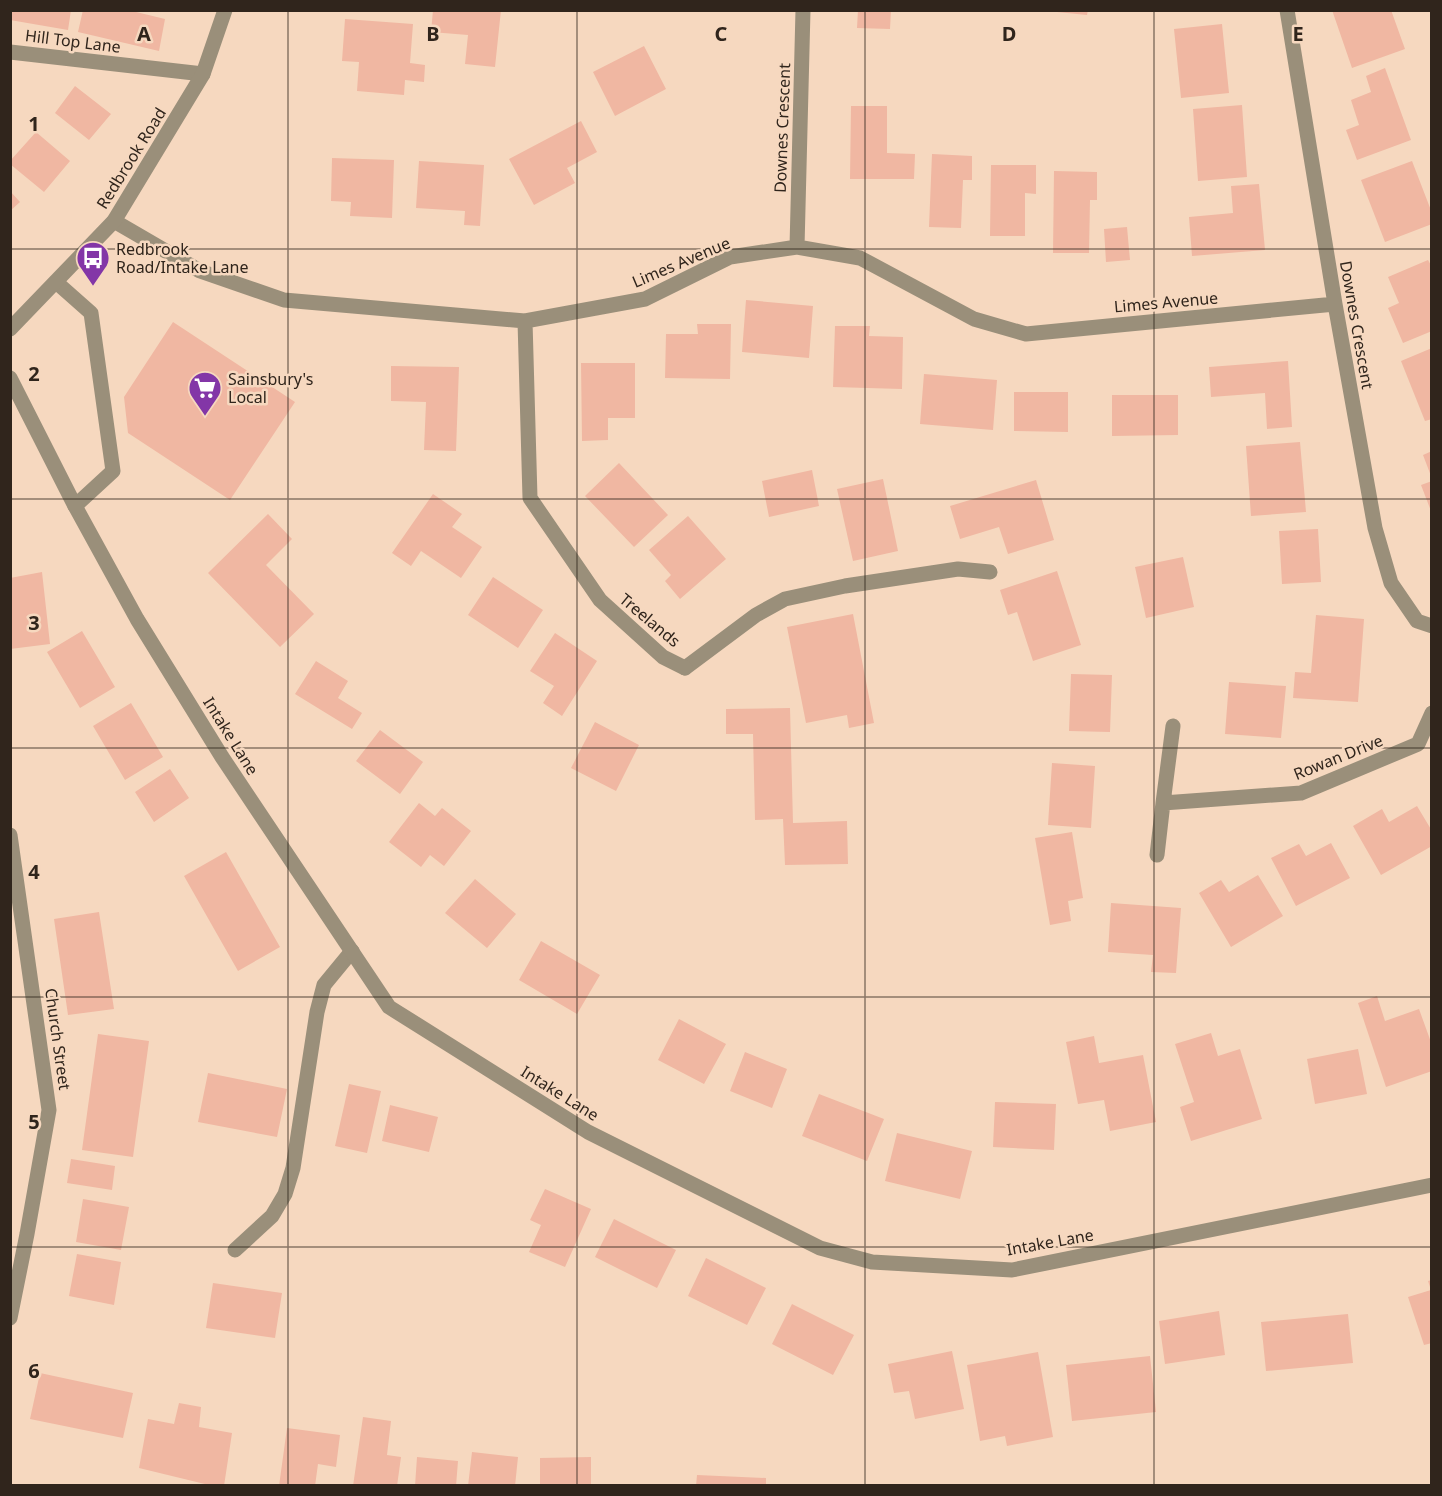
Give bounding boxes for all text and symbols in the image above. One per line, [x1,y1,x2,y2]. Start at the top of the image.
text: A [137,20,151,47]
text: B [426,20,440,47]
text: C [715,20,728,47]
text: D [1002,20,1016,47]
text: E [1292,20,1304,47]
street label: Hill Top Lane [24,24,122,58]
street label: Downes Crescent [769,63,795,193]
street label: Redbrook Road [91,103,171,213]
text: 1 [28,110,40,137]
street label: Limes Avenue [629,231,733,293]
place label: Redbrook Road/Intake Lane [116,238,248,278]
bus stop icon: Redbrook Road/Intake Lane [75,240,111,287]
street label: Downes Crescent [1335,259,1379,391]
street label: Limes Avenue [1113,286,1219,318]
text: 2 [28,360,40,387]
place label: Sainsbury's Local [228,368,313,408]
supermarket icon: Sainsbury's Local [187,370,223,417]
street label: Treelands [615,588,685,652]
text: 3 [28,609,40,636]
street label: Intake Lane [198,693,264,779]
street label: Rowan Drive [1290,729,1386,785]
text: 4 [28,858,40,885]
street label: Church Street [40,987,76,1092]
street label: Intake Lane [517,1060,603,1126]
text: 5 [28,1108,40,1135]
street label: Intake Lane [1005,1224,1095,1260]
text: 6 [28,1357,40,1384]

